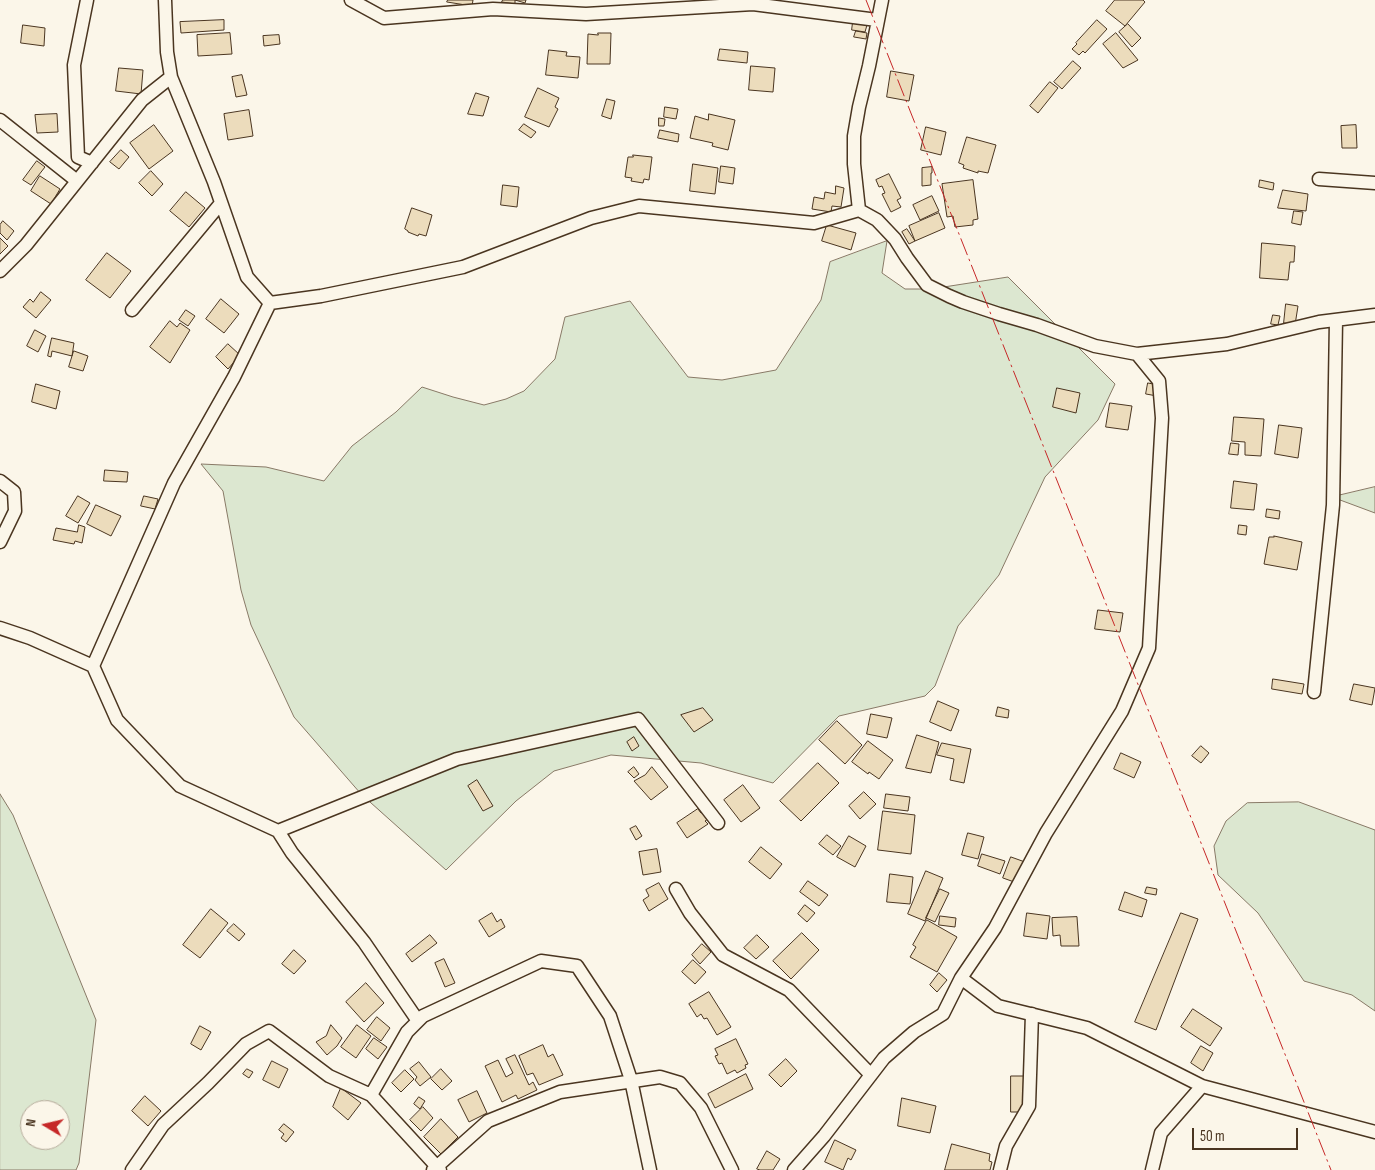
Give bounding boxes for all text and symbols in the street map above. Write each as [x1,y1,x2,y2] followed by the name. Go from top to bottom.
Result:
[20,1100,70,1150] north arrow
[22,1118,40,1128] text: N
[1195,1118,1301,1150] scale bar
[1200,1127,1225,1146] text: 50 m

